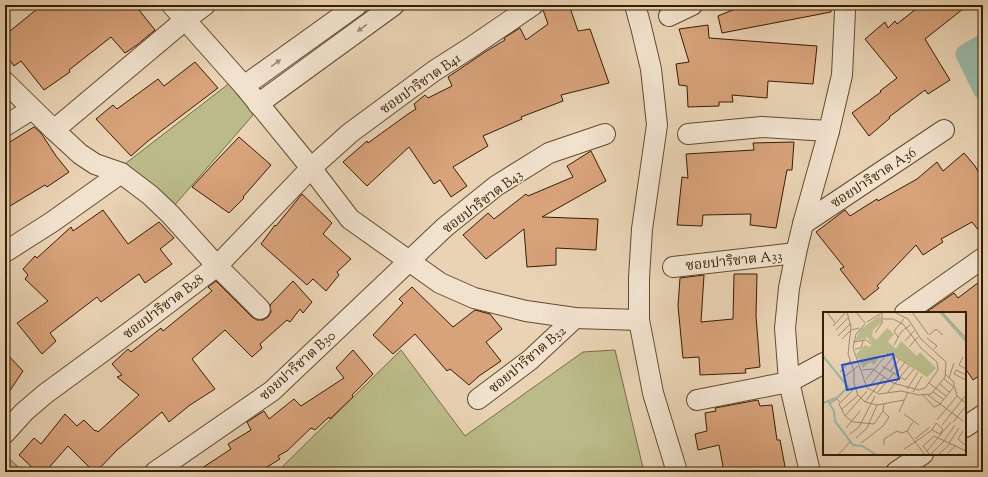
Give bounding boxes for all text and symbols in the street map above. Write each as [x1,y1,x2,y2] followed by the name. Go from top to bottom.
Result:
[357,24,367,32] one-way arrow
[377,49,466,120] street label: ซอยปาริชาต B41
[270,59,281,67] one-way arrow
[827,143,921,214] street label: ซอยปาริชาต A36
[439,166,528,239] street label: ซอยปาริชาต B43
[685,247,784,277] street label: ซอยปาริชาต A33
[119,270,209,345] street label: ซอยปาริชาต B28
[823,312,966,455] inset map
[485,322,572,399] street label: ซอยปาริชาต B32
[256,327,341,406] street label: ซอยปาริชาต B30

